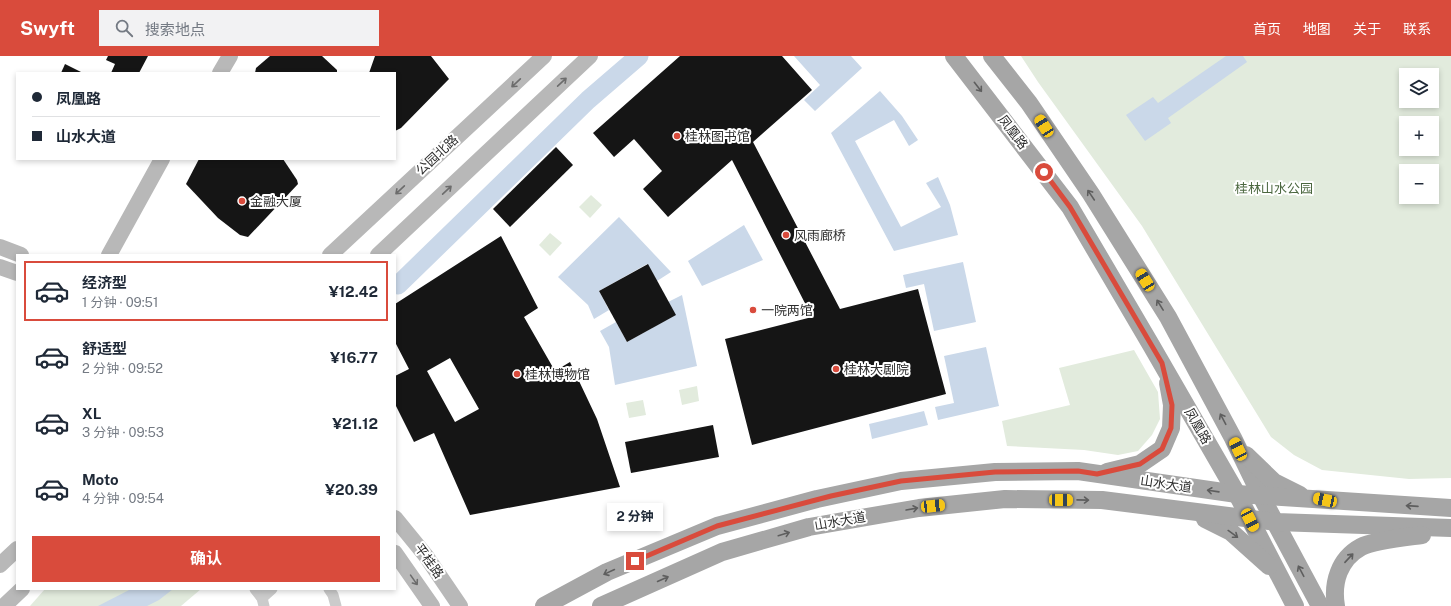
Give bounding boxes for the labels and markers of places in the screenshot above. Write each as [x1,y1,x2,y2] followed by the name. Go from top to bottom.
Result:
[685,129,750,144] place label: 桂林图书馆
[672,131,682,141] marker: 桂林图书馆
[250,194,302,209] place label: 金融大厦
[237,196,247,206] marker: 金融大厦
[794,228,846,243] place label: 风雨廊桥
[781,230,791,240] marker: 风雨廊桥
[761,303,813,318] place label: 一院两馆
[748,305,758,315] marker: 一院两馆
[844,362,909,377] place label: 桂林大剧院
[831,364,841,374] marker: 桂林大剧院
[525,367,590,382] place label: 桂林博物馆
[512,369,522,379] marker: 桂林博物馆

